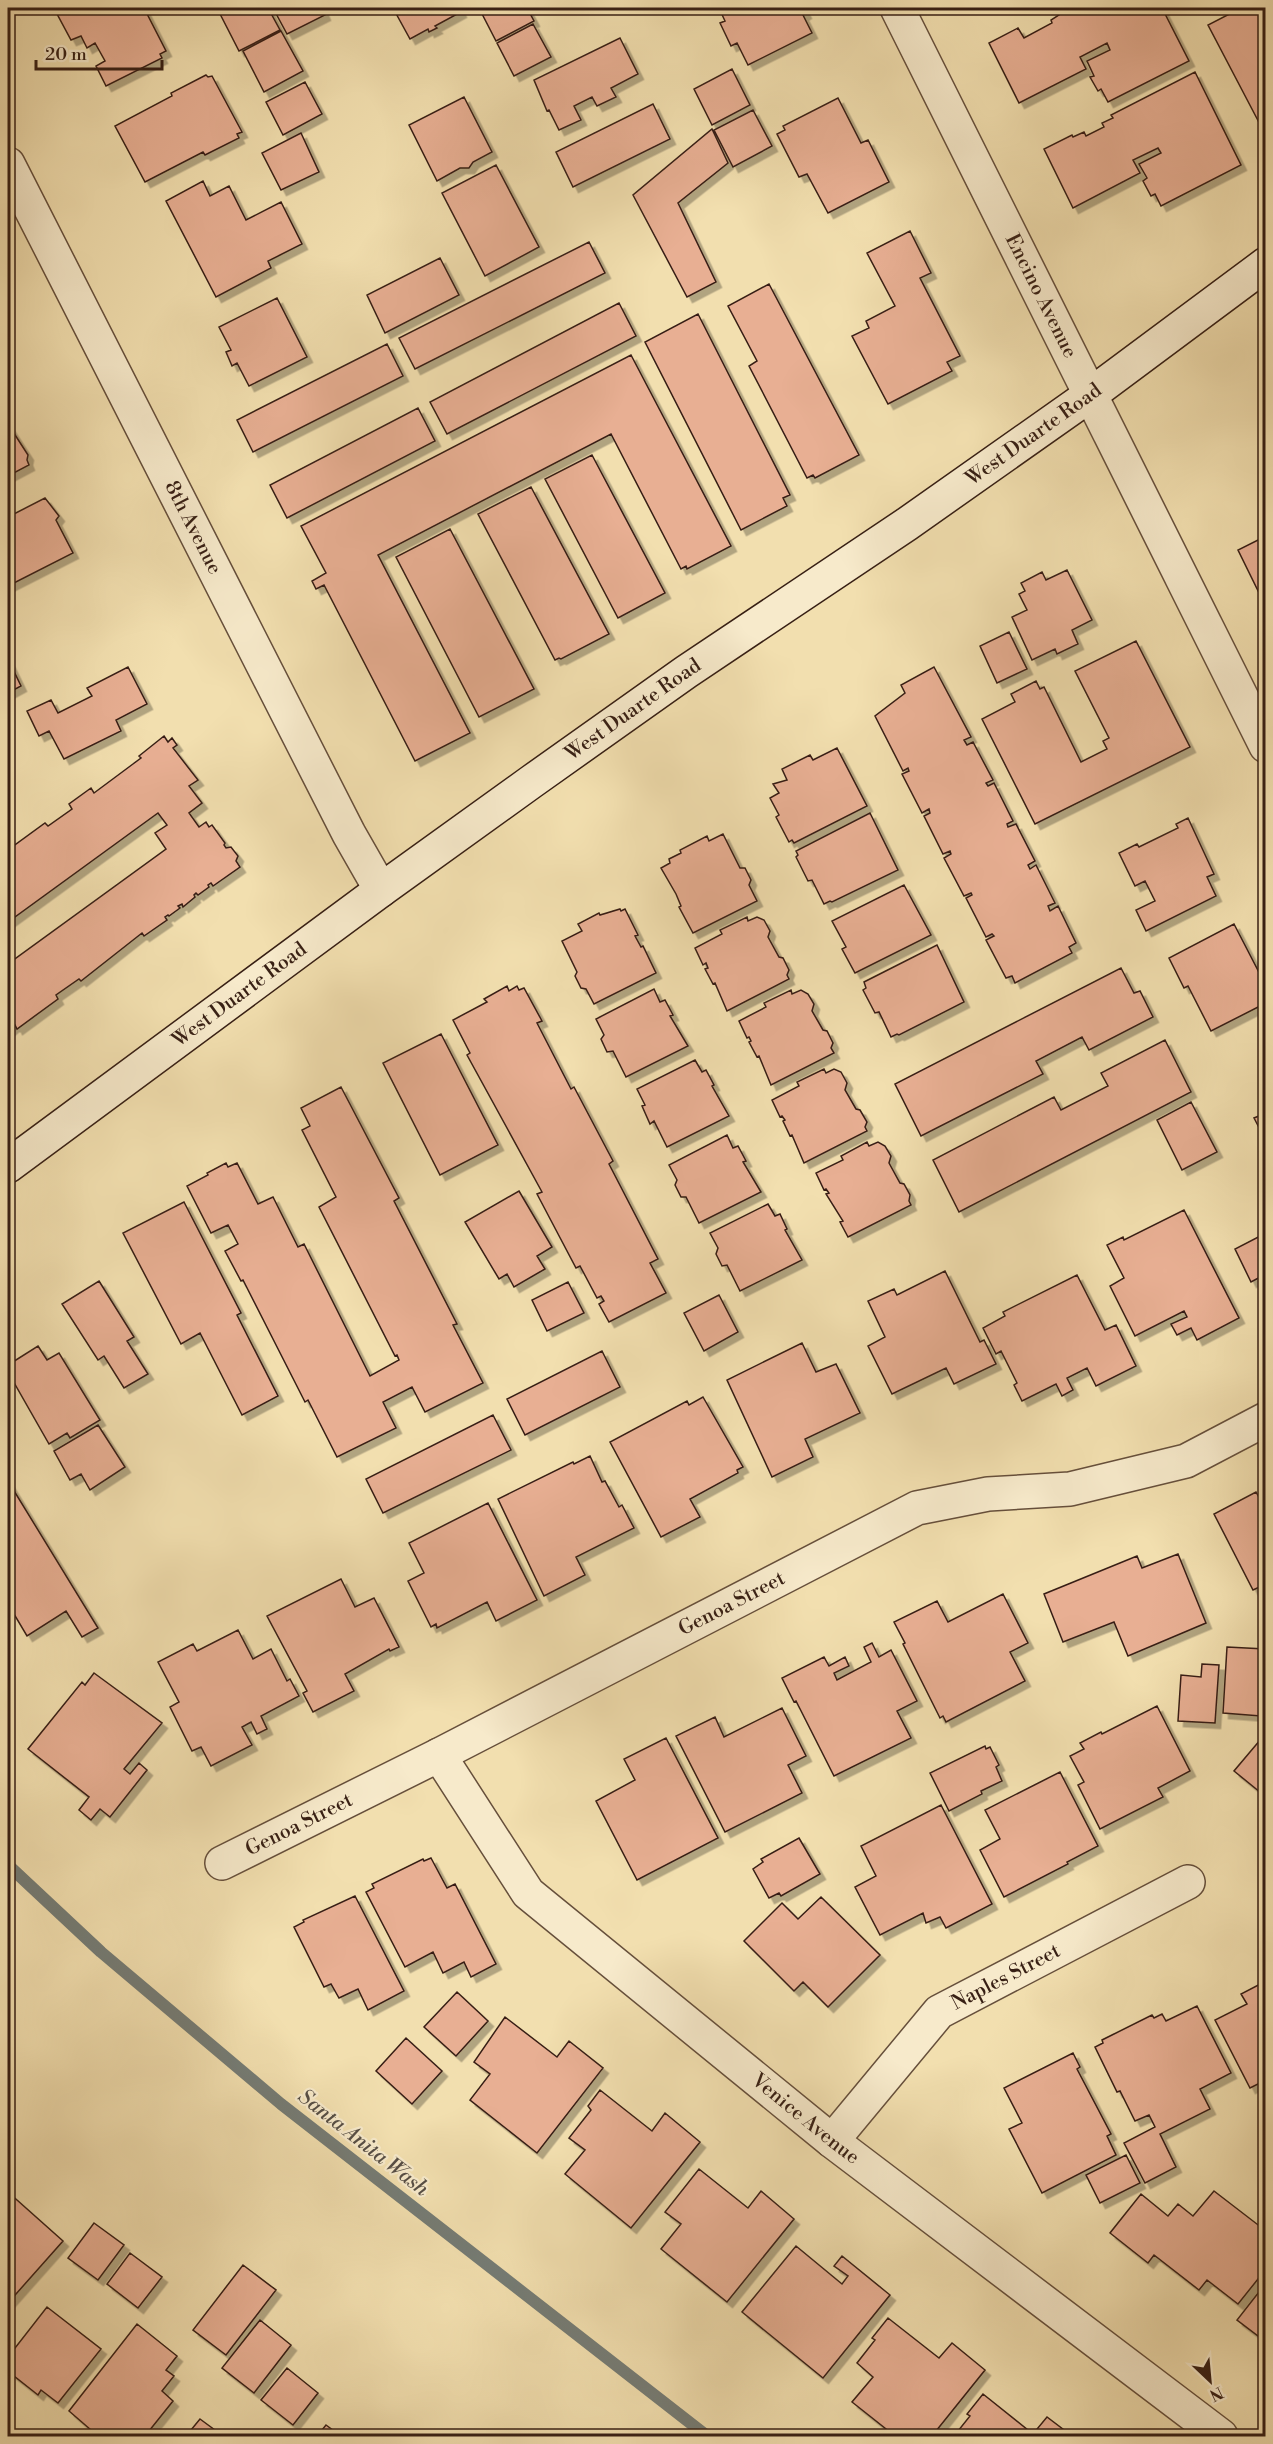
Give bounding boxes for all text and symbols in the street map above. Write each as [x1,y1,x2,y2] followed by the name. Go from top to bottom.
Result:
[36,33,162,71] scale bar
[45,43,87,66] text: 20 m
[999,230,1083,362] street label: Encino Avenue
[960,378,1107,492] street label: West Duarte Road
[159,477,227,579] street label: 8th Avenue
[559,653,706,767] street label: West Duarte Road
[167,936,312,1053] street label: West Duarte Road
[674,1566,789,1642] street label: Genoa Street
[241,1788,357,1862] street label: Genoa Street
[947,1938,1065,2016] street label: Naples Street
[746,2067,864,2170] street label: Venice Avenue
[292,2084,434,2202] water label: Santa Anita Wash
[1180,2351,1240,2411] north arrow
[1206,2382,1226,2405] text: N

